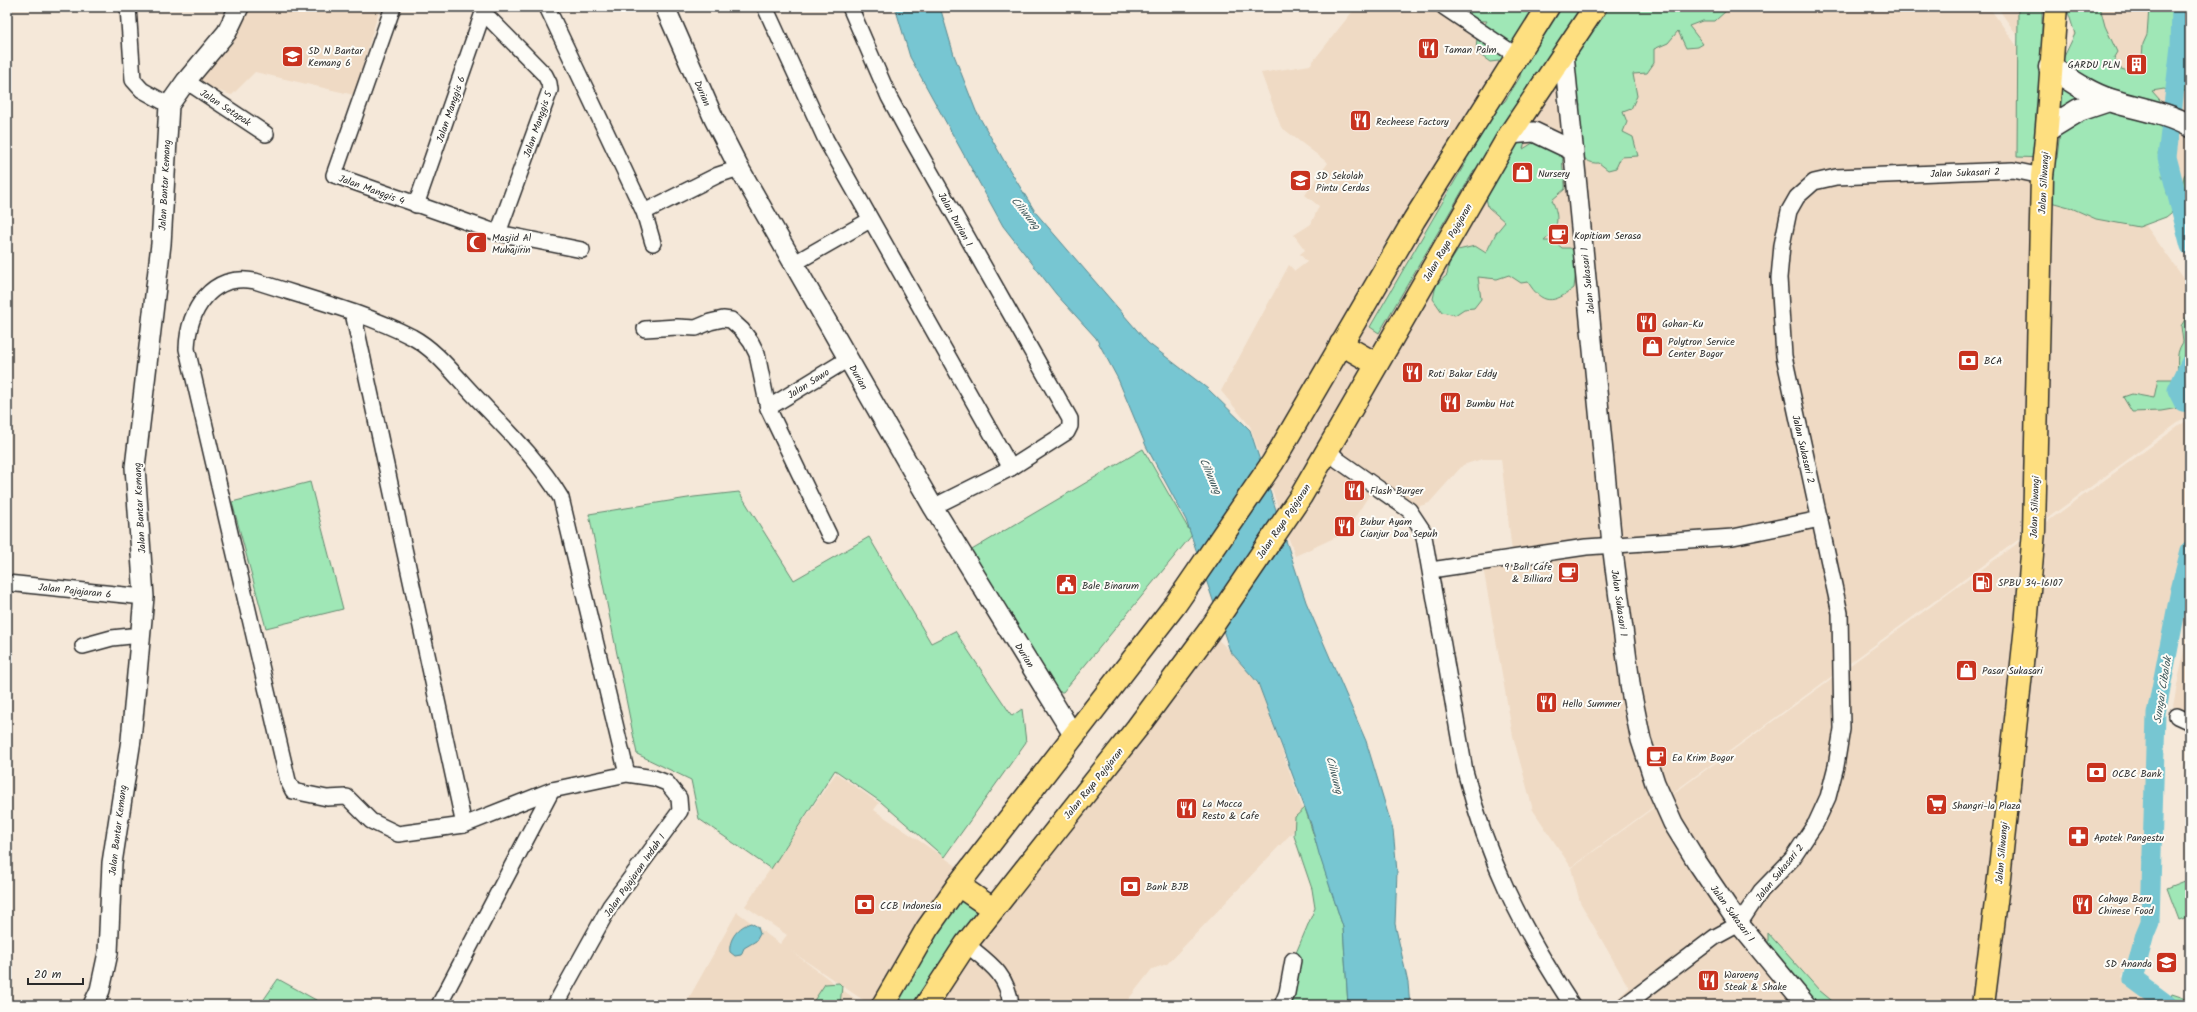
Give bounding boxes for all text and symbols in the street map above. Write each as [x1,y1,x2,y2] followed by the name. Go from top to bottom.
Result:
[1416,36,1442,62] restaurant icon: Taman Palm
[1444,42,1497,58] place label: Taman Palm
[280,43,306,69] school or university icon: SD N Bantar Kemang 6
[308,43,363,71] place label: SD N Bantar Kemang 6
[2123,51,2149,77] building icon: GARDU PLN
[2068,57,2120,73] place label: GARDU PLN
[432,74,470,145] street label: Jalan Manggis 6
[689,78,715,109] street label: Durian
[197,85,255,131] street label: Jalan Setapak
[519,88,557,160] street label: Jalan Manggis 5
[1347,108,1373,134] restaurant icon: Recheese Factory
[1376,114,1449,130] place label: Recheese Factory
[155,139,175,231] street label: Jalan Bantar Kemang
[2034,151,2054,215] street label: Jalan Siliwangi
[1510,160,1536,186] shop icon: Nursery
[1930,164,2000,182] street label: Jalan Sukasari 2
[1538,166,1570,182] place label: Nursery
[1287,168,1313,194] school or university icon: SD Sekolah Pintu Cerdas
[1316,168,1370,196] place label: SD Sekolah Pintu Cerdas
[336,171,407,209] street label: Jalan Manggis 4
[934,189,977,250] street label: Jalan Durian 1
[1006,193,1045,235] water label: Ciliwung
[1419,201,1477,284] street label: Jalan Raya Pajajaran
[1545,222,1571,248] cafe icon: Kopitiam Serasa
[1574,228,1642,244] place label: Kopitiam Serasa
[464,230,490,256] mosque icon: Masjid Al Muhajirin
[492,230,532,258] place label: Masjid Al Muhajirin
[1577,247,1599,315] street label: Jalan Sukasari 1
[1634,310,1660,336] restaurant icon: Gohan-Ku
[1662,316,1704,332] place label: Gohan-Ku
[1640,334,1666,360] shop icon: Polytron Service Center Bogor
[1668,334,1735,362] place label: Polytron Service Center Bogor
[1956,347,1982,373] bank icon: BCA
[1984,353,2002,369] place label: BCA
[1399,360,1425,386] restaurant icon: Roti Bakar Eddy
[844,362,872,393] street label: Durian
[784,364,833,403] street label: Jalan Sawo
[1428,366,1497,382] place label: Roti Bakar Eddy
[1437,390,1463,416] restaurant icon: Bumbu Hot
[1466,396,1514,412] place label: Bumbu Hot
[1787,413,1819,485] street label: Jalan Sukasari 2
[1194,455,1226,498] water label: Ciliwung
[130,462,150,554] street label: Jalan Bantar Kemang
[2026,475,2044,538] street label: Jalan Siliwangi
[1342,477,1368,503] restaurant icon: Flash Burger
[1253,481,1315,562] street label: Jalan Raya Pajajaran
[1370,483,1424,499] place label: Flash Burger
[1332,514,1358,540] restaurant icon: Bubur Ayam Cianjur Doa Sepuh
[1360,514,1438,542] place label: Bubur Ayam Cianjur Doa Sepuh
[1504,559,1553,587] place label: 9 Ball Cafe & Billiard
[1555,559,1581,585] cafe icon: 9 Ball Cafe & Billiard
[1606,569,1632,637] street label: Jalan Sukasari 1
[1970,569,1996,595] fuel station icon: SPBU 34-16107
[1053,572,1079,598] public building icon: Bale Binarum
[1998,575,2063,591] place label: SPBU 34-16107
[1082,578,1139,594] place label: Bale Binarum
[38,579,112,603] street label: Jalan Pajajaran 6
[1010,640,1038,671] street label: Durian
[2149,654,2177,725] water label: Sungai Cibalok
[1953,657,1979,683] shop icon: Pasar Sukasari
[1982,663,2043,679] place label: Pasar Sukasari
[1534,690,1560,716] restaurant icon: Hello Summer
[1562,696,1621,712] place label: Hello Summer
[1644,744,1670,770] cafe icon: Ea Krim Bogor
[1060,745,1128,823] street label: Jalan Raya Pajajaran
[1672,750,1734,766] place label: Ea Krim Bogor
[1320,754,1348,797] water label: Ciliwung
[2084,760,2110,786] bank icon: OCBC Bank
[2112,766,2162,782] place label: OCBC Bank
[104,784,132,876] street label: Jalan Bantar Kemang
[1923,792,1949,818] supermarket icon: Shangri-la Plaza
[1173,796,1199,822] restaurant icon: La Mocca Resto & Cafe
[1202,796,1260,824] place label: La Mocca Resto & Cafe
[1952,798,2021,814] place label: Shangri-la Plaza
[1991,821,2013,885] street label: Jalan Siliwangi
[2065,824,2091,850] pharmacy icon: Apotek Pangestu
[2094,830,2164,846] place label: Apotek Pangestu
[600,831,670,920] street label: Jalan Pajajaran Indah I
[1752,840,1808,905] street label: Jalan Sukasari 2
[1117,873,1143,899] bank icon: Bank BJB
[1146,879,1189,895] place label: Bank BJB
[1706,882,1758,945] street label: Jalan Sukasari 1
[2070,891,2096,917] restaurant icon: Cahaya Baru Chinese Food
[2098,891,2155,919] place label: Cahaya Baru Chinese Food
[851,892,877,918] bank icon: CCB Indonesia
[880,898,942,914] place label: CCB Indonesia
[2154,950,2180,976] school or university icon: SD Ananda
[2105,956,2152,972] place label: SD Ananda
[28,960,83,986] scale bar
[34,965,62,984] text: 20 m
[1696,967,1722,993] restaurant icon: Waroeng Steak & Shake
[1724,967,1787,995] place label: Waroeng Steak & Shake

